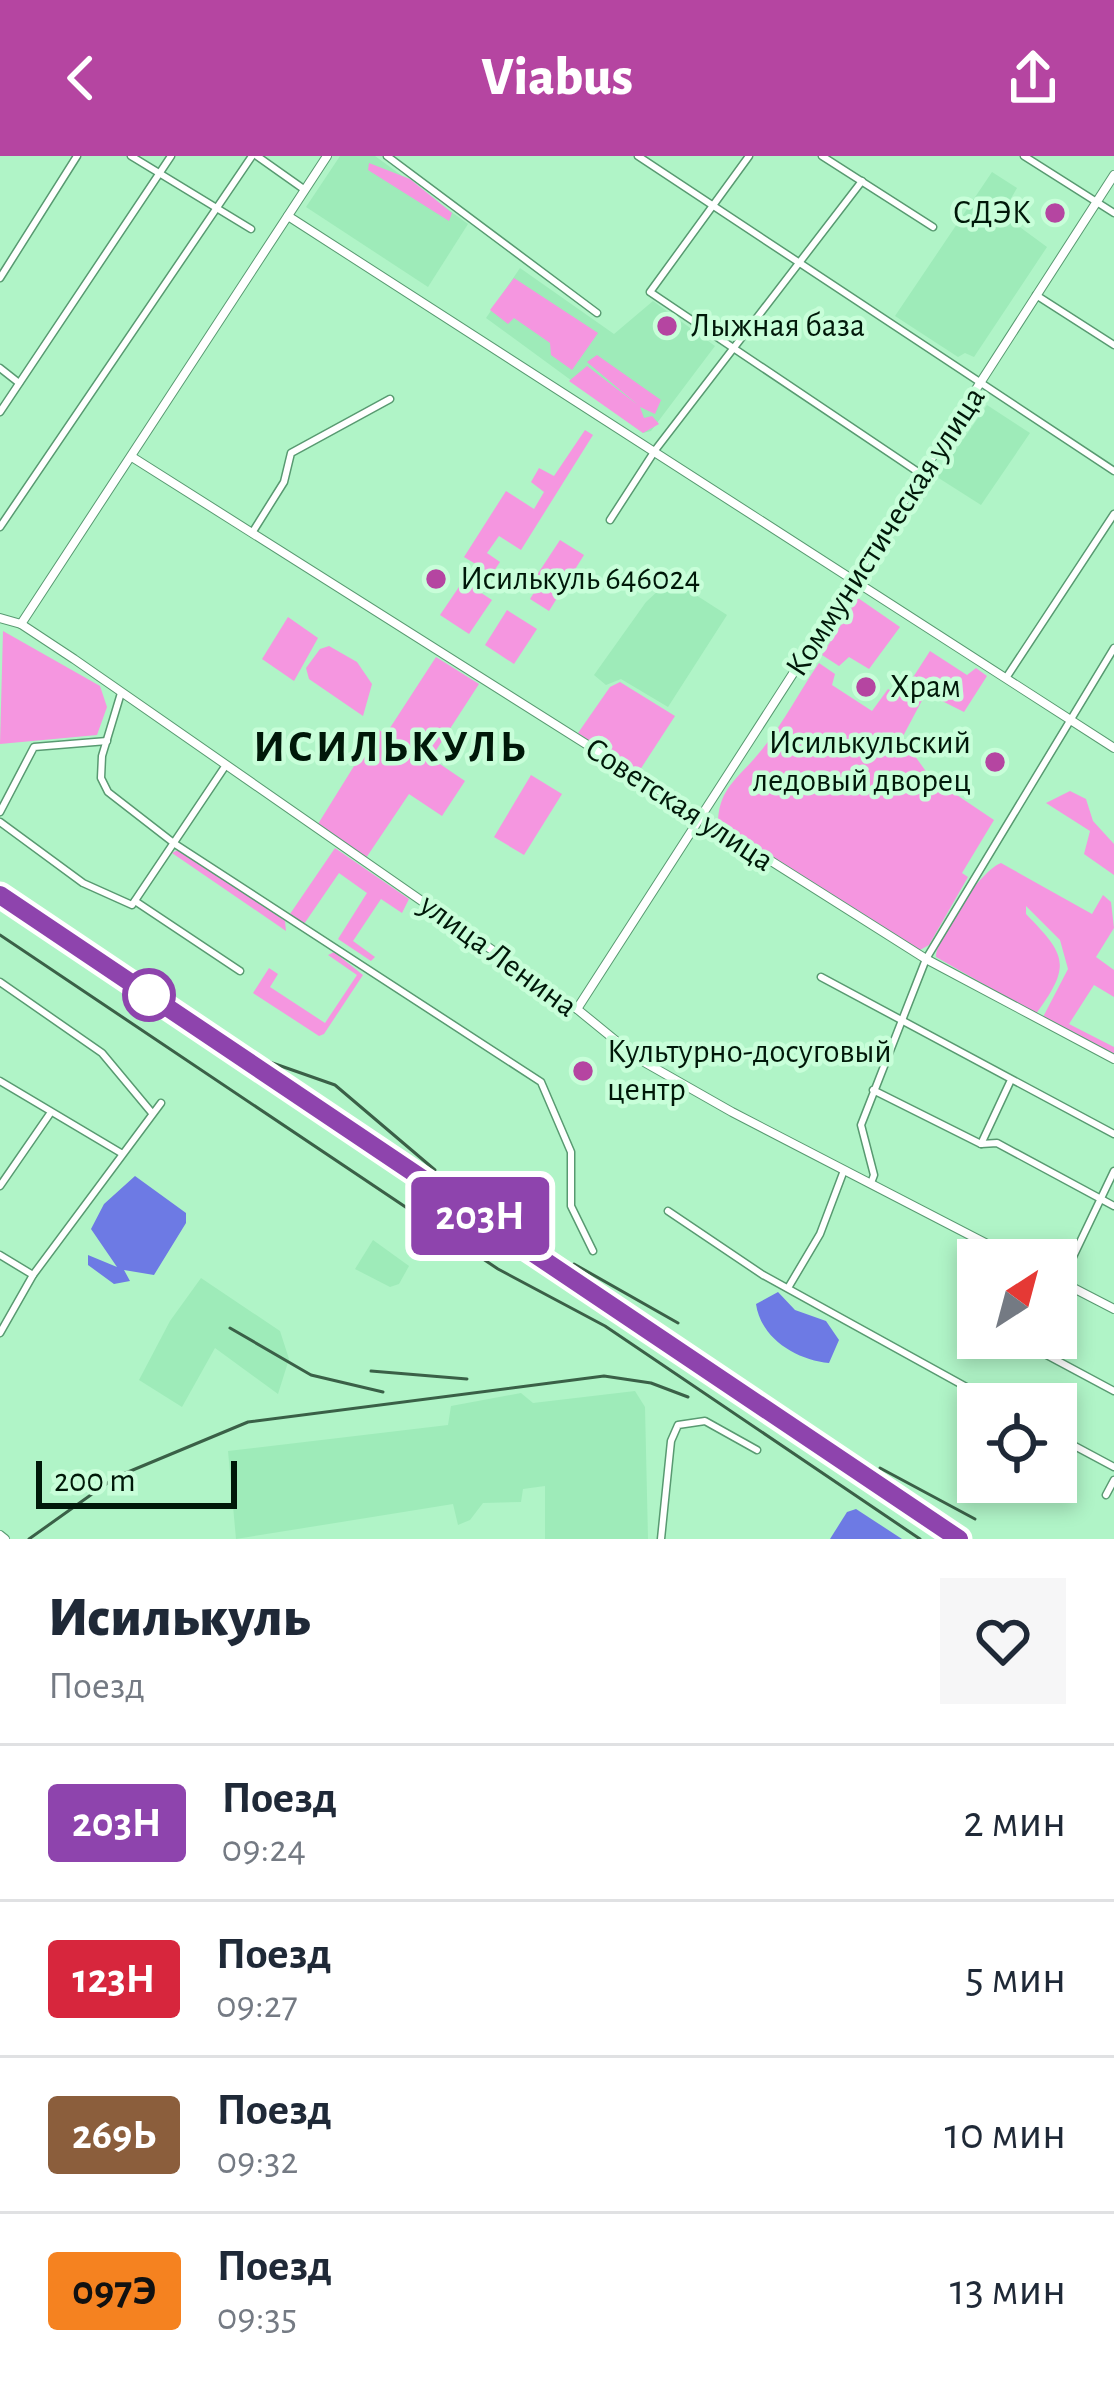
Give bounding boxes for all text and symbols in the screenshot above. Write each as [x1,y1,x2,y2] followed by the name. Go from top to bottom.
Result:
[48,45,114,111] icon: back
[1000,45,1066,111] icon: share
[481,51,633,105] text: Viabus
[953,197,1031,230] place label: СДЭК
[1042,200,1068,226] marker: СДЭК
[691,310,865,343] place label: Лыжная база
[654,313,680,339] marker: Лыжная база
[780,381,992,683] street label: Коммунистическая улица
[460,563,700,596] place label: Исилькуль 646024
[423,566,449,592] marker: Исилькуль 646024
[890,671,961,704] place label: Храм
[853,674,879,700] marker: Храм
[253,725,529,770] district label: ИСИЛЬКУЛЬ
[753,727,971,798] place label: Исилькульский ледовый дворец
[579,732,779,878] street label: Советская улица
[982,749,1008,775] marker: Исилькульский ледовый дворец
[413,888,583,1024] street label: улица Ленина
[124,970,174,1020] unlabelled marker
[607,1036,892,1107] place label: Культурно-досуговый центр
[570,1058,596,1084] marker: Культурно-досуговый центр
[396,1177,564,1255] line badge: 203Н
[435,1195,525,1237] text: 203Н
[957,1239,1077,1359] north arrow
[957,1239,1077,1503] map controls
[957,1383,1077,1503] button: locate
[36,1455,237,1508] scale bar
[54,1465,136,1498] text: 200 m
[940,1578,1066,1704] button: heart
[48,1589,310,1646] text: Исилькуль
[48,1667,145,1706] text: Поезд
[222,1776,337,1821] text: Поезд
[963,1800,1066,1845] text: 2 мин
[72,1802,162,1844] text: 203Н
[222,1830,306,1869] text: 09:24
[216,1932,331,1977] text: Поезд
[965,1956,1066,2001] text: 5 мин
[73,1958,155,2000] text: 123Н
[216,1986,298,2025] text: 09:27
[216,2088,332,2133] text: Поезд
[945,2112,1066,2157] text: 10 мин
[72,2114,156,2156] text: 269Ь
[216,2142,298,2181] text: 09:32
[217,2244,332,2289] text: Поезд
[950,2268,1066,2313] text: 13 мин
[72,2270,157,2312] text: 097Э
[217,2298,297,2337] text: 09:35

